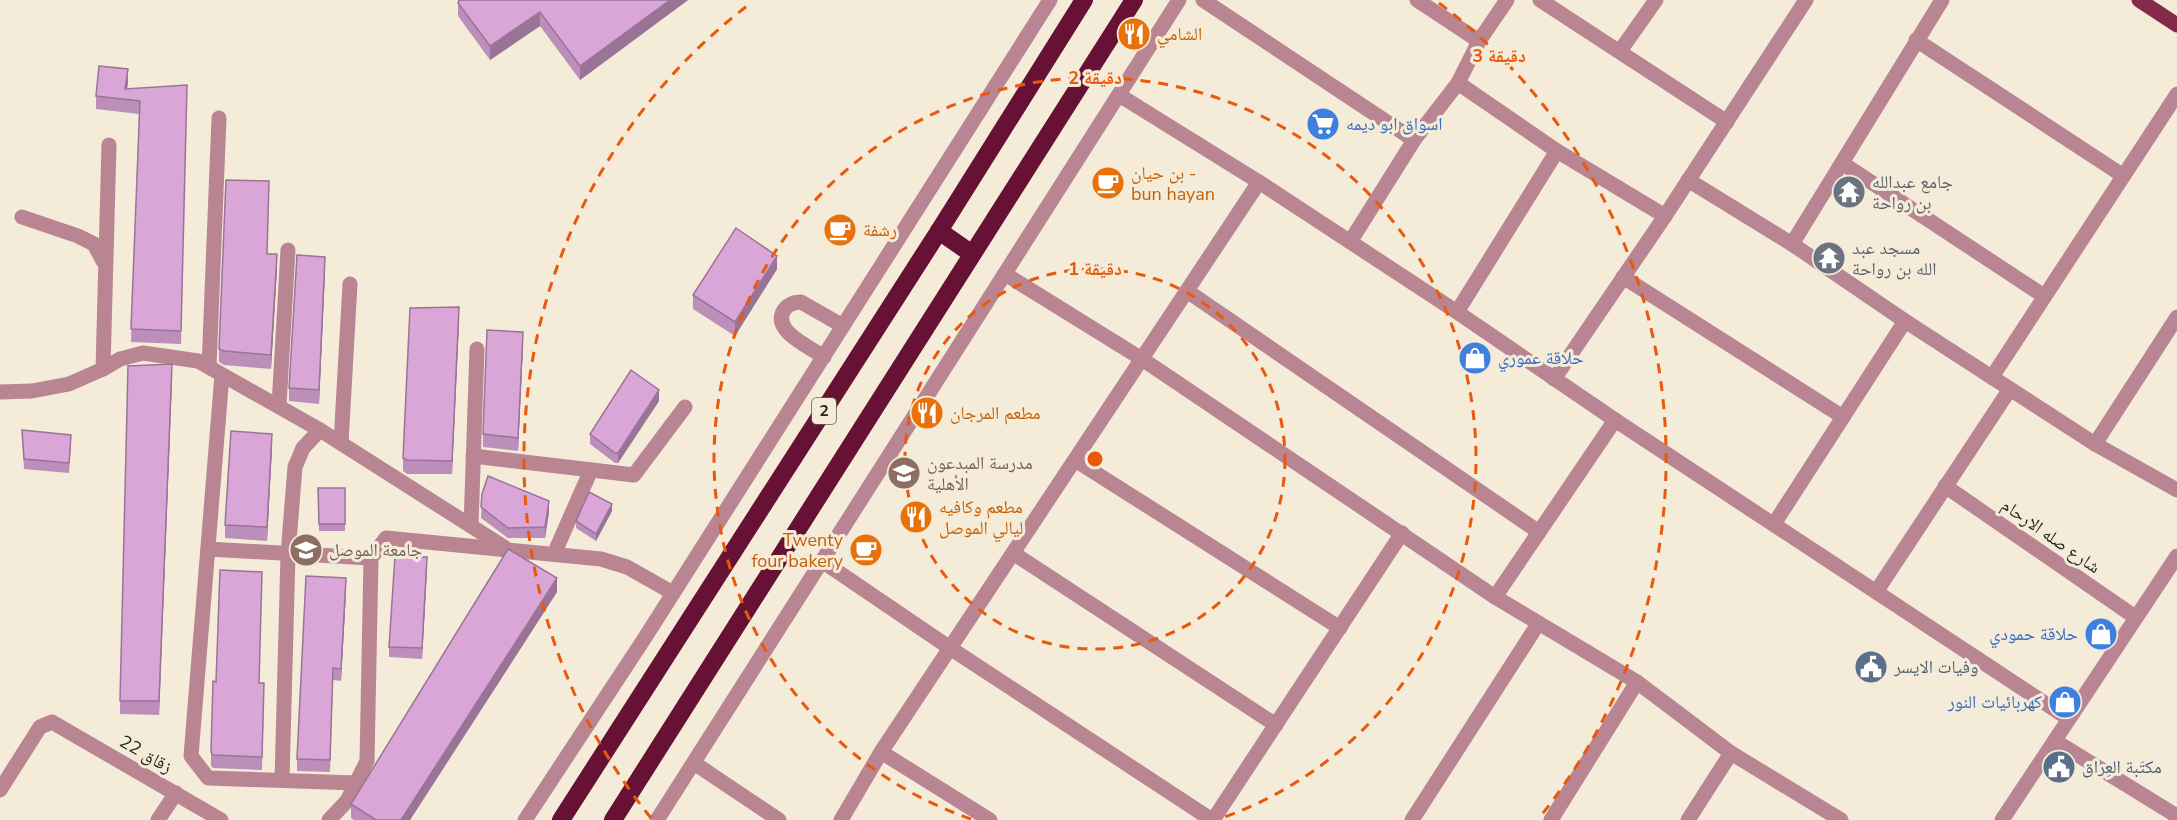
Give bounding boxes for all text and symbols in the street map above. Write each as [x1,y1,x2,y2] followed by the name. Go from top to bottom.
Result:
[1116,16,1152,52] restaurant icon: الشامي
[1157,22,1202,49] place label: الشامي
[1472,44,1526,68] text: 3 دقيقة
[1068,66,1122,90] text: 2 دقيقة
[1305,106,1341,142] supermarket icon: اسواق ابو ديمه
[1346,112,1443,136] place label: اسواق ابو ديمه
[1131,161,1215,206] place label: بن حيان - bun hayan
[1090,165,1126,201] cafe icon: بن حيان - bun hayan
[1872,170,1953,215] place label: جامع عبدالله بن رواحة
[1831,174,1867,210] temple icon: جامع عبدالله بن رواحة
[822,212,858,248] cafe icon: رشفة
[863,218,897,242] place label: رشفة
[1852,236,1937,281] place label: مسجد عبد الله بن رواحة
[1811,240,1847,276] temple icon: مسجد عبد الله بن رواحة
[1068,257,1122,281] text: 1 دقيقة
[1457,340,1493,376] shop icon: حلاقة عموري
[1498,346,1584,373] place label: حلاقة عموري
[909,395,945,431] restaurant icon: مطعم المرجان
[812,398,836,424] road number: 2
[950,401,1040,425] place label: مطعم المرجان
[1085,449,1105,469] centre of rings
[927,451,1033,496] place label: مدرسة المبدعون الأهلية
[886,455,922,491] school or university icon: مدرسة المبدعون الأهلية
[1997,493,2105,579] street label: شارع صله الارحام
[939,495,1023,543] place label: مطعم وكافيه ليالي الموصل
[898,499,934,535] restaurant icon: مطعم وكافيه ليالي الموصل
[751,528,844,573] place label: Twenty four bakery
[288,532,324,568] school or university icon: جامعة الموصل
[848,532,884,568] cafe icon: Twenty four bakery
[329,538,422,562] place label: جامعة الموصل
[2083,616,2119,652] shop icon: حلاقة حمودي
[1989,622,2078,649] place label: حلاقة حمودي
[1853,649,1889,685] public building icon: وفيات الايسر
[1893,655,1979,679] place label: وفيات الايسر
[2047,684,2083,720] shop icon: كهربائيات النور
[1947,690,2043,714] place label: كهربائيات النور
[115,729,177,779] street label: زقاق 22
[2041,749,2077,785] public building icon: مكتَبة العِراق
[2082,755,2162,779] place label: مكتَبة العِراق

